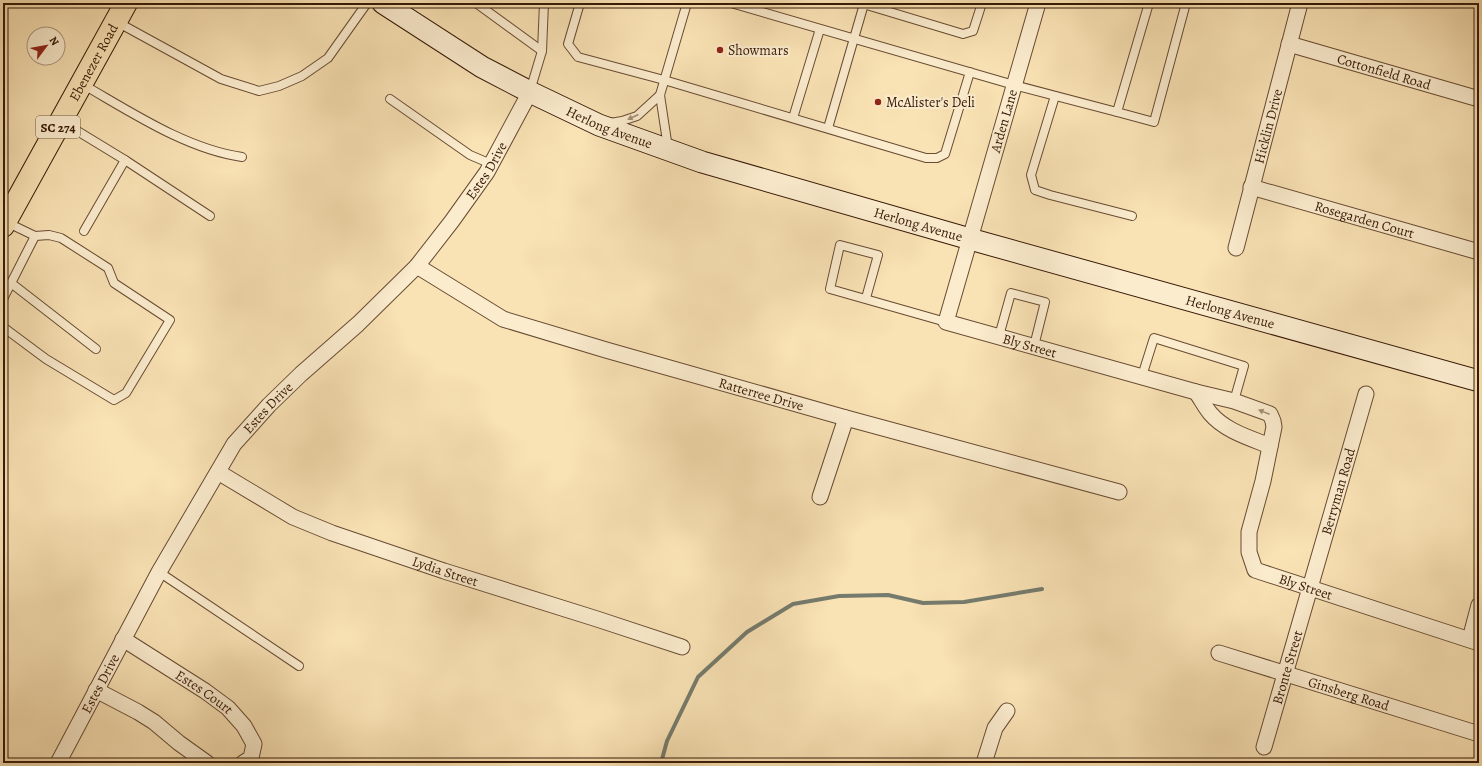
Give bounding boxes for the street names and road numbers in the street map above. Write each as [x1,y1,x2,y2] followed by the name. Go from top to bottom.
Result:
[64,20,123,104] street label: Ebenezer Road
[1335,49,1434,94] street label: Cottonfield Road
[986,87,1022,156] street label: Arden Lane
[1249,87,1287,166] street label: Hicklin Drive
[563,101,655,153] street label: Herlong Avenue
[36,116,80,138] road number: SC 274
[461,138,511,203] street label: Estes Drive
[1312,196,1417,243] street label: Rosegarden Court
[872,202,965,246] street label: Herlong Avenue
[1184,290,1277,333] street label: Herlong Avenue
[1001,329,1059,362] street label: Bly Street
[716,373,806,415] street label: Ratterree Drive
[238,378,297,438] street label: Estes Drive
[1316,445,1360,537] street label: Berryman Road
[410,551,481,591] street label: Lydia Street
[1277,569,1335,604] street label: Bly Street
[1267,628,1307,707] street label: Bronte Street
[77,650,124,716] street label: Estes Drive
[172,665,238,718] street label: Estes Court
[1306,672,1392,715] street label: Ginsberg Road

